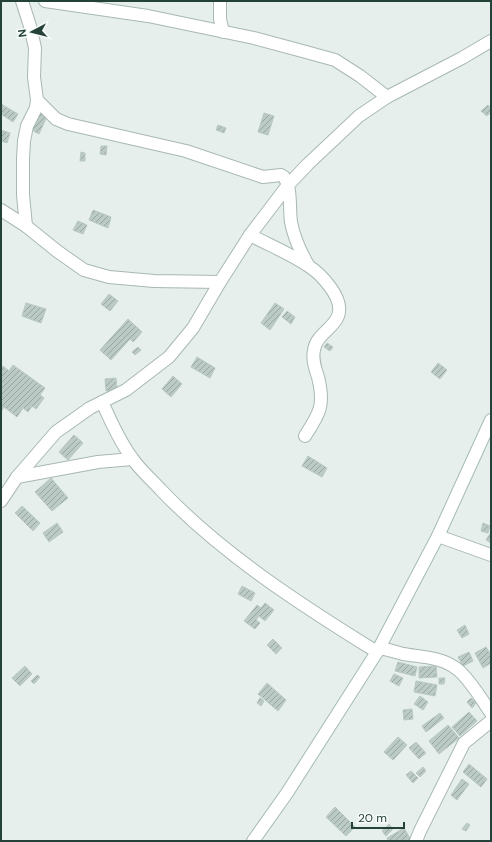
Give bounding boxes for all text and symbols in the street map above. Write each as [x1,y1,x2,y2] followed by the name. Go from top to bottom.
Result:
[12,12,52,52] north arrow
[15,28,30,38] text: N
[352,804,404,830] scale bar
[358,810,387,826] text: 20 m

